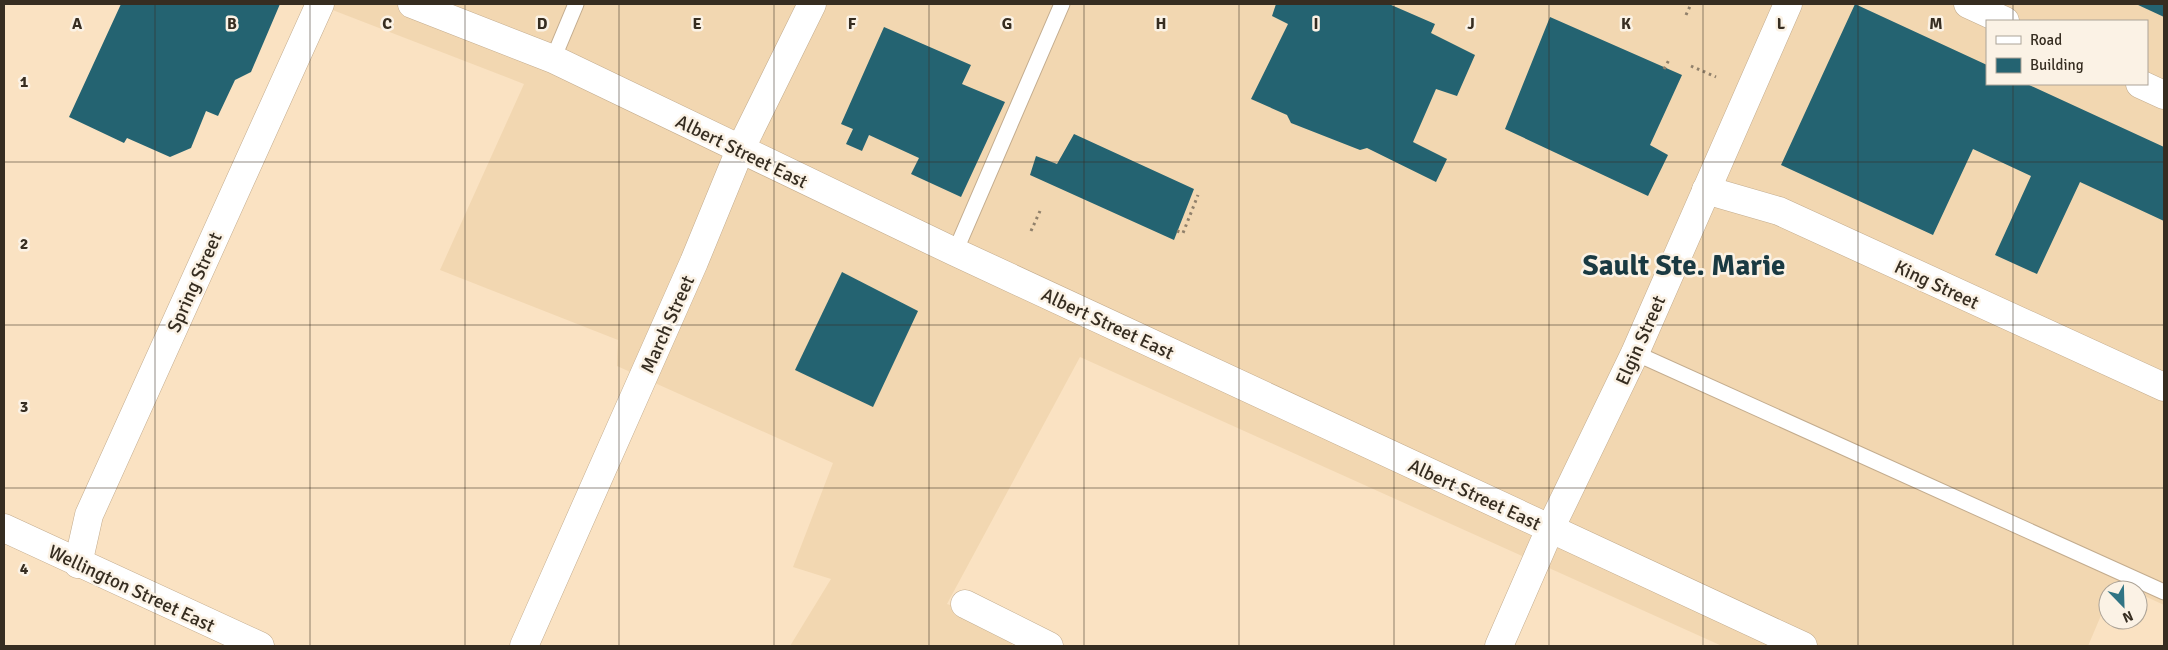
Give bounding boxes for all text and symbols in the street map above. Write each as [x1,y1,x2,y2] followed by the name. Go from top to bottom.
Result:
[72,14,83,34] text: A
[227,14,237,34] text: B
[382,14,392,34] text: C
[537,14,548,34] text: D
[692,14,702,34] text: E
[848,14,857,34] text: F
[1002,14,1012,34] text: G
[1156,14,1166,34] text: H
[1313,14,1319,34] text: I
[1467,14,1475,34] text: J
[1621,14,1631,34] text: K
[1777,14,1786,34] text: L
[1929,14,1943,34] text: M
[1986,20,2148,85] legend
[2030,31,2062,49] text: Road
[2030,56,2084,74] text: Building
[20,72,29,92] text: 1
[672,110,812,194] street label: Albert Street East
[162,228,228,336] street label: Spring Street
[20,234,28,254] text: 2
[1583,248,1785,283] district label: Sault Ste. Marie
[1890,255,1983,315] street label: King Street
[636,271,700,377] street label: March Street
[1037,283,1178,365] street label: Albert Street East
[1611,292,1671,389] street label: Elgin Street
[20,397,28,417] text: 3
[1404,454,1545,536] street label: Albert Street East
[44,540,219,638] street label: Wellington Street East
[20,559,29,579] text: 4
[2098,580,2148,630] north arrow
[2120,607,2136,626] text: N

